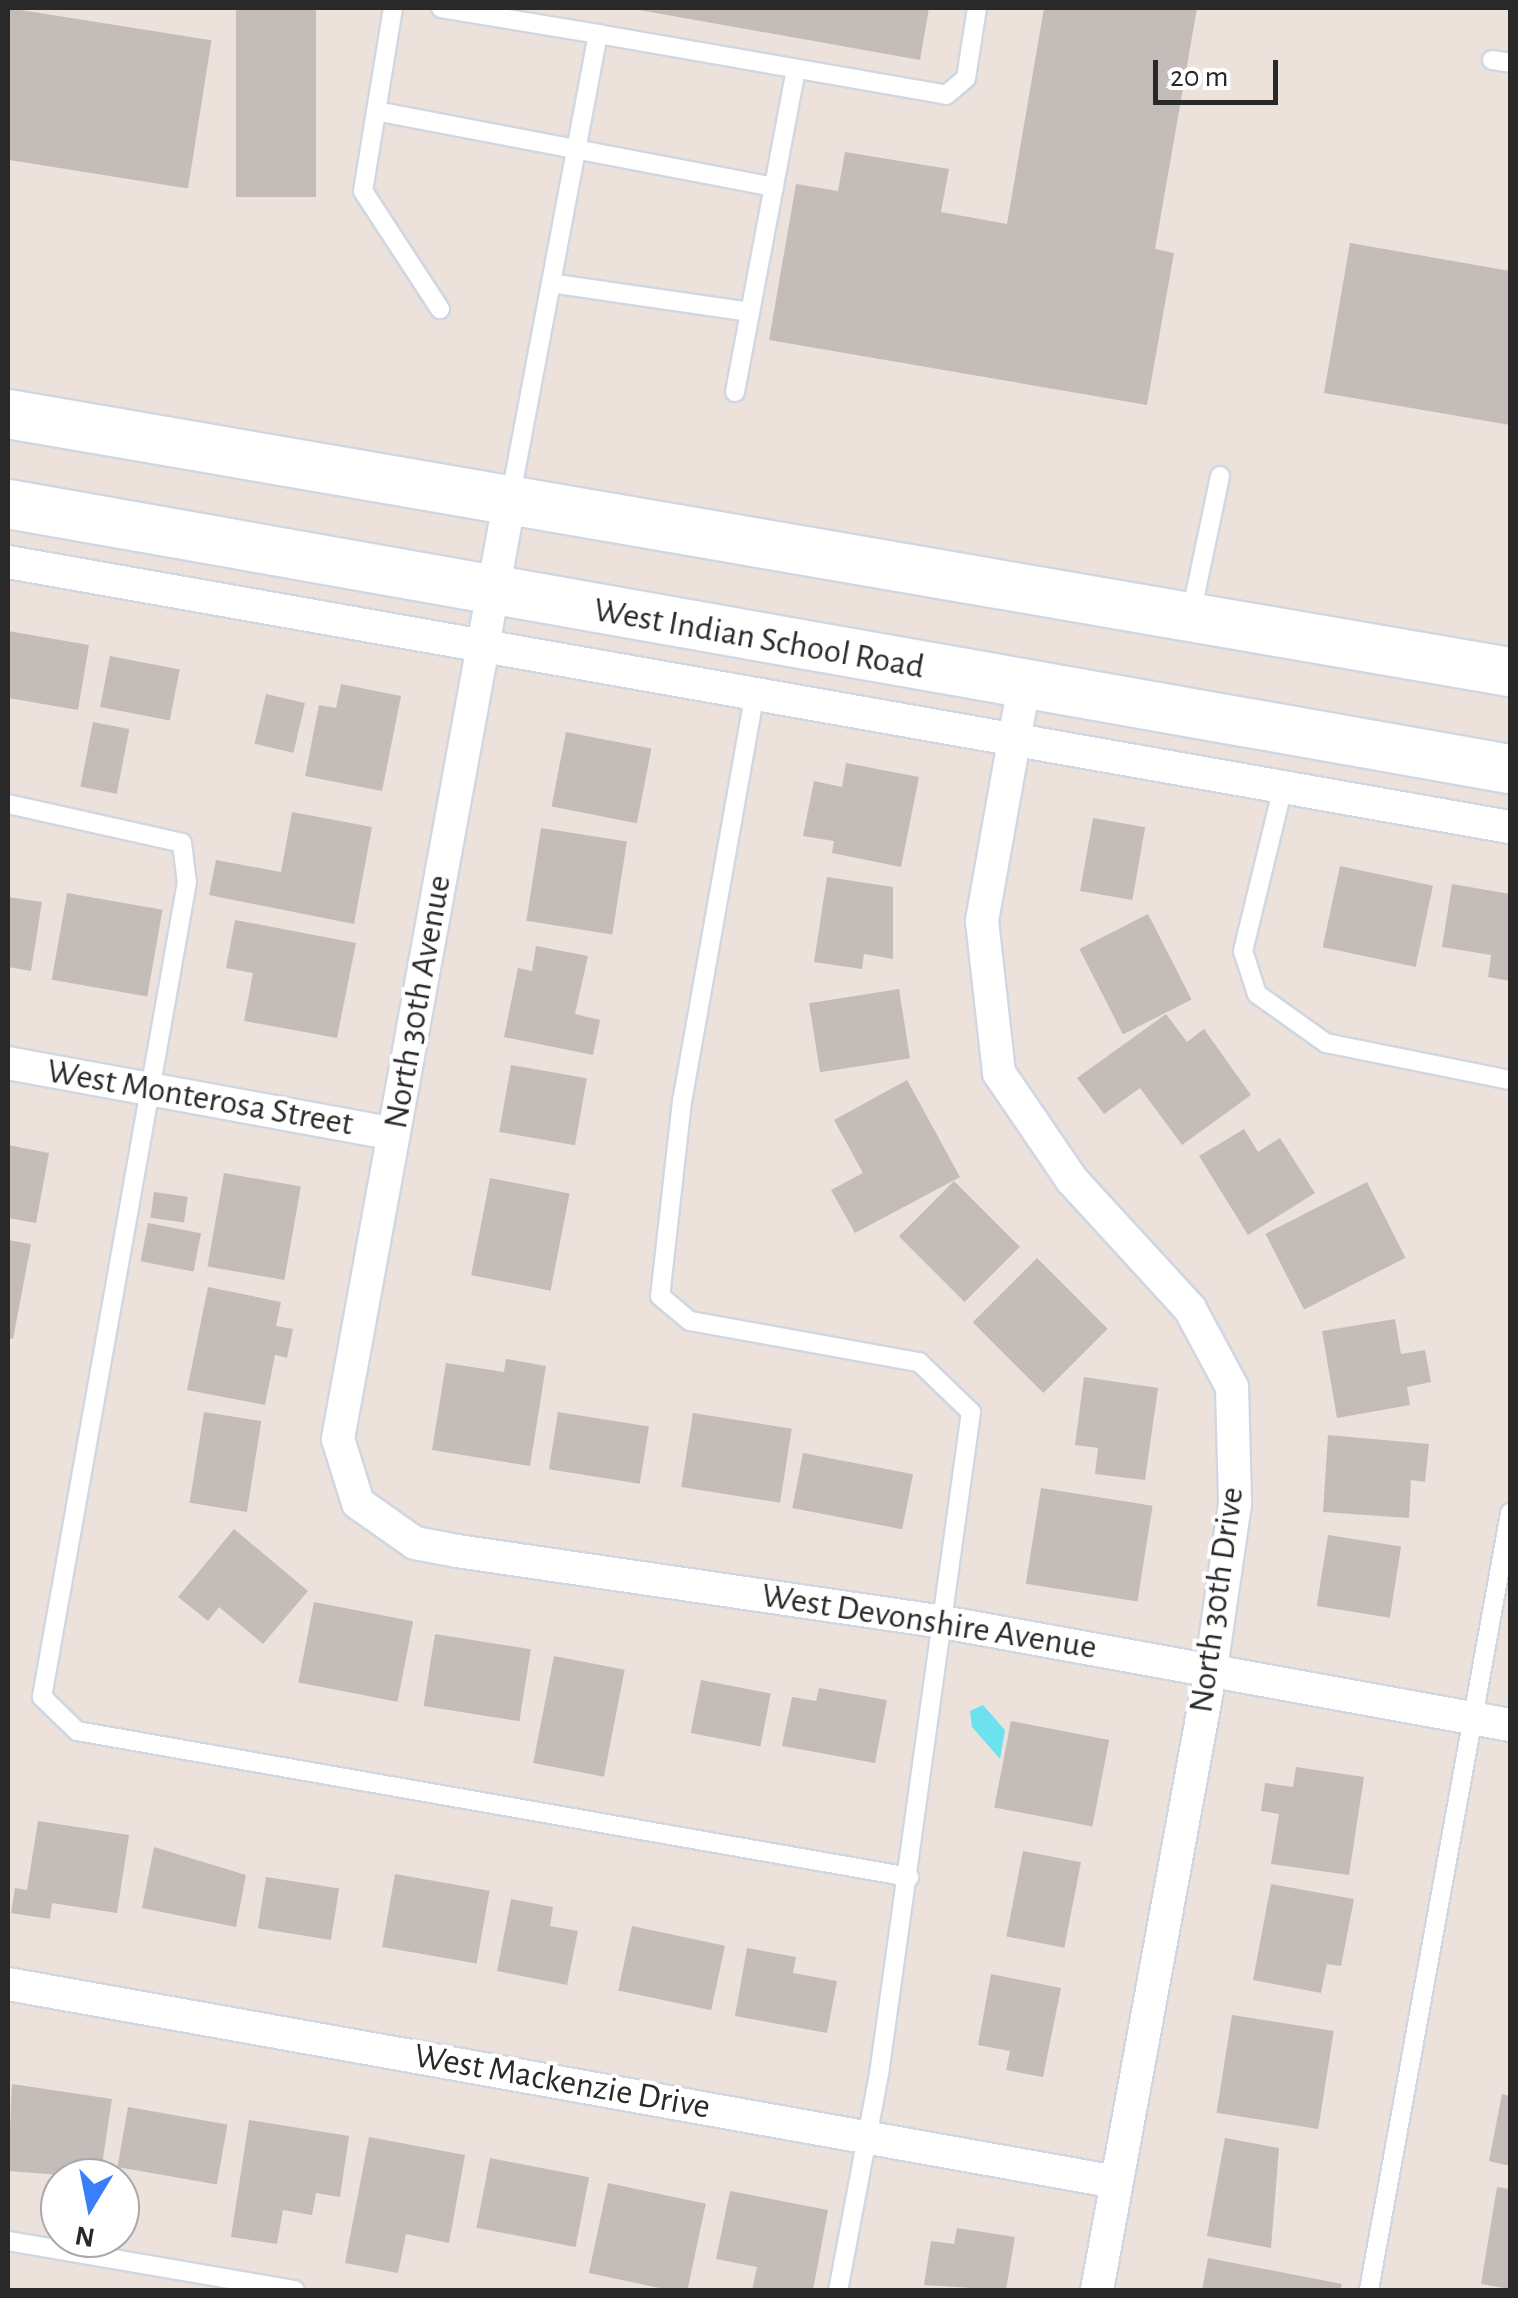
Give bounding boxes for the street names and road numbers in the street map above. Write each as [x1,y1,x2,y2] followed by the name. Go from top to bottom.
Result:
[590,589,928,689] street label: West Indian School Road
[375,872,461,1132] street label: North 30th Avenue
[44,1050,356,1146] street label: West Monterosa Street
[1180,1485,1254,1715] street label: North 30th Drive
[759,1575,1099,1669] street label: West Devonshire Avenue
[411,2035,713,2129] street label: West Mackenzie Drive

